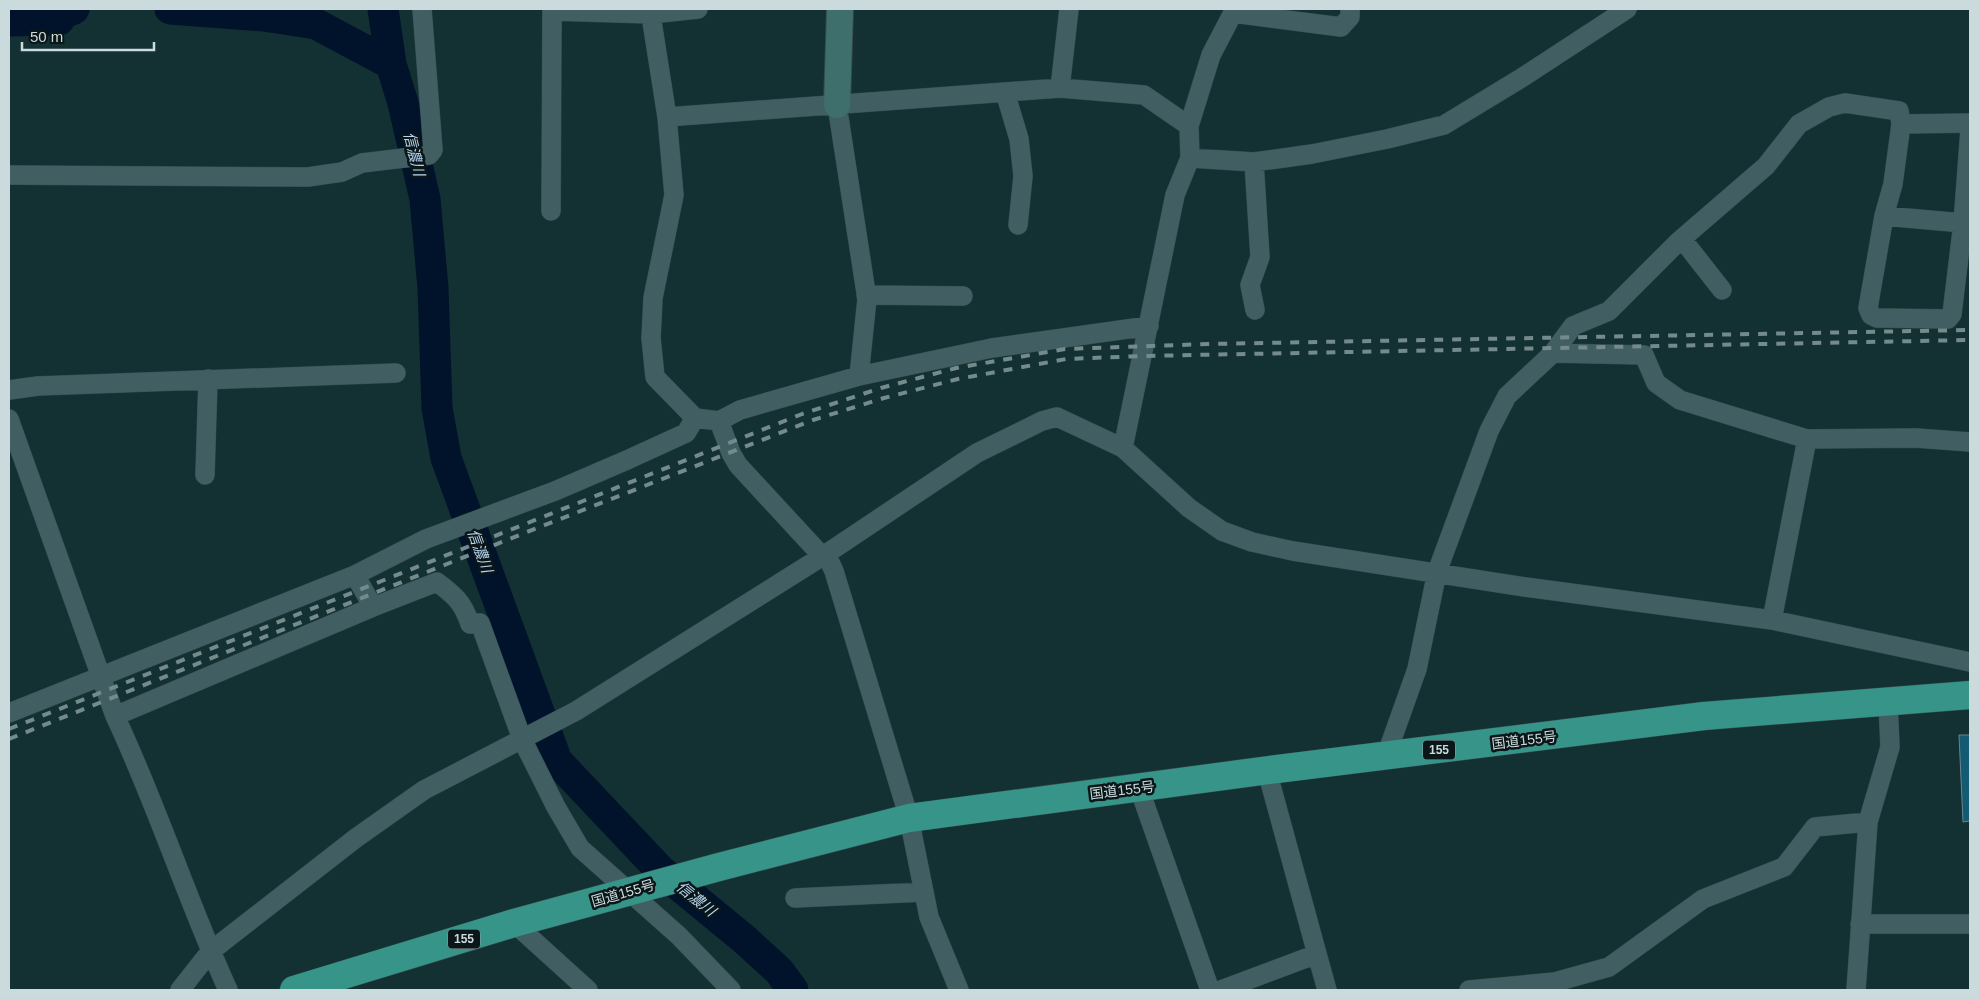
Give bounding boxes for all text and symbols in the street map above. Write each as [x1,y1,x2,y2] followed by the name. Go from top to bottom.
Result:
[22,20,155,52] scale bar
[30,28,63,45] text: 50 m
[401,130,429,180] water label: 信濃川
[465,527,497,577] water label: 信濃川
[1491,728,1557,752] street label: 国道155号
[1423,740,1455,760] road number: 155
[1089,778,1155,802] street label: 国道155号
[589,876,657,910] street label: 国道155号
[673,878,721,921] water label: 信濃川
[448,930,480,949] road number: 155

